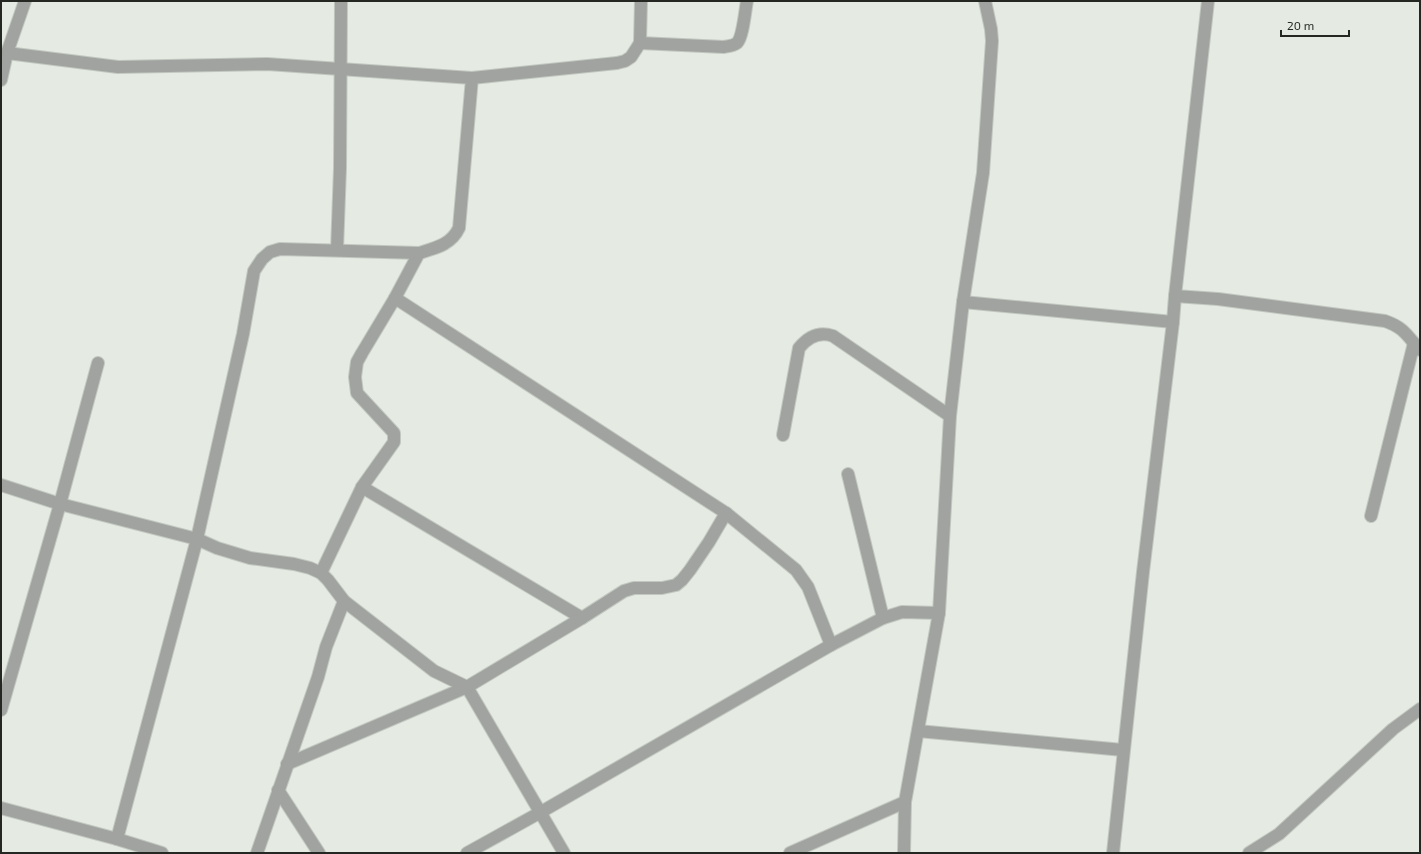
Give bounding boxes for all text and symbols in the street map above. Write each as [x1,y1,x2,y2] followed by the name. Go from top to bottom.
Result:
[1281,12,1349,38] scale bar
[1287,18,1314,32] text: 20 m

